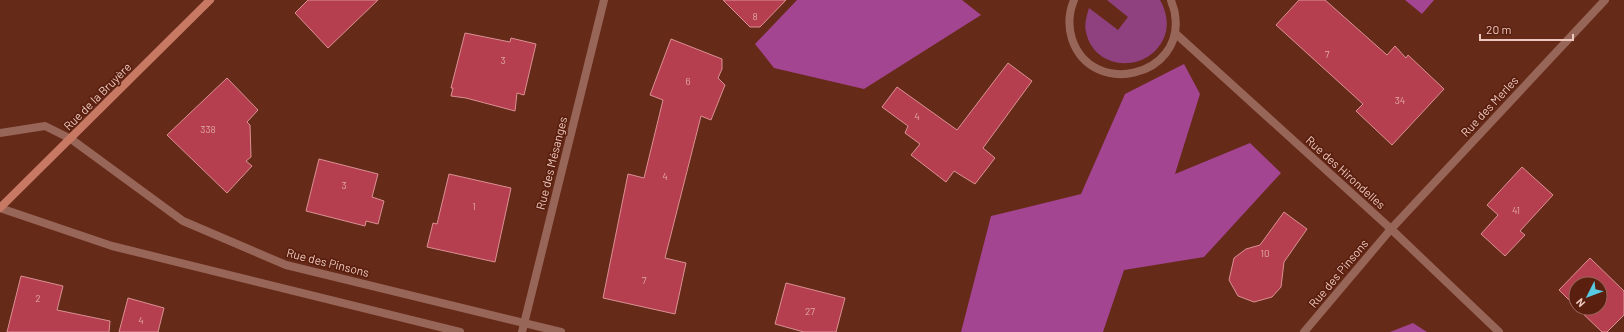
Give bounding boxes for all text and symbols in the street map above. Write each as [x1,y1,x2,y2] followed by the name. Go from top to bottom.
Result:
[752,10,758,22] house number: 8
[1480,16,1573,42] scale bar
[1486,22,1512,36] text: 20 m
[1325,48,1330,60] house number: 7
[500,54,506,66] house number: 3
[60,59,134,133] street label: Rue de la Bruyère
[1457,73,1521,139] street label: Rue des Merles
[685,75,691,87] house number: 6
[1395,94,1405,106] house number: 34
[914,110,920,122] house number: 4
[533,115,569,211] street label: Rue des Mésanges
[200,123,216,135] house number: 338
[1303,133,1389,212] street label: Rue des Hirondelles
[662,170,668,182] house number: 4
[341,179,347,191] house number: 3
[472,200,476,212] house number: 1
[1512,204,1520,216] house number: 41
[1305,236,1371,310] street label: Rue des Pinsons
[285,245,371,279] street label: Rue des Pinsons
[1260,247,1270,259] house number: 10
[642,274,647,286] house number: 7
[1568,276,1608,316] north arrow
[35,292,41,304] house number: 2
[1573,296,1587,310] text: N
[805,305,815,317] house number: 27
[138,314,144,326] house number: 4

